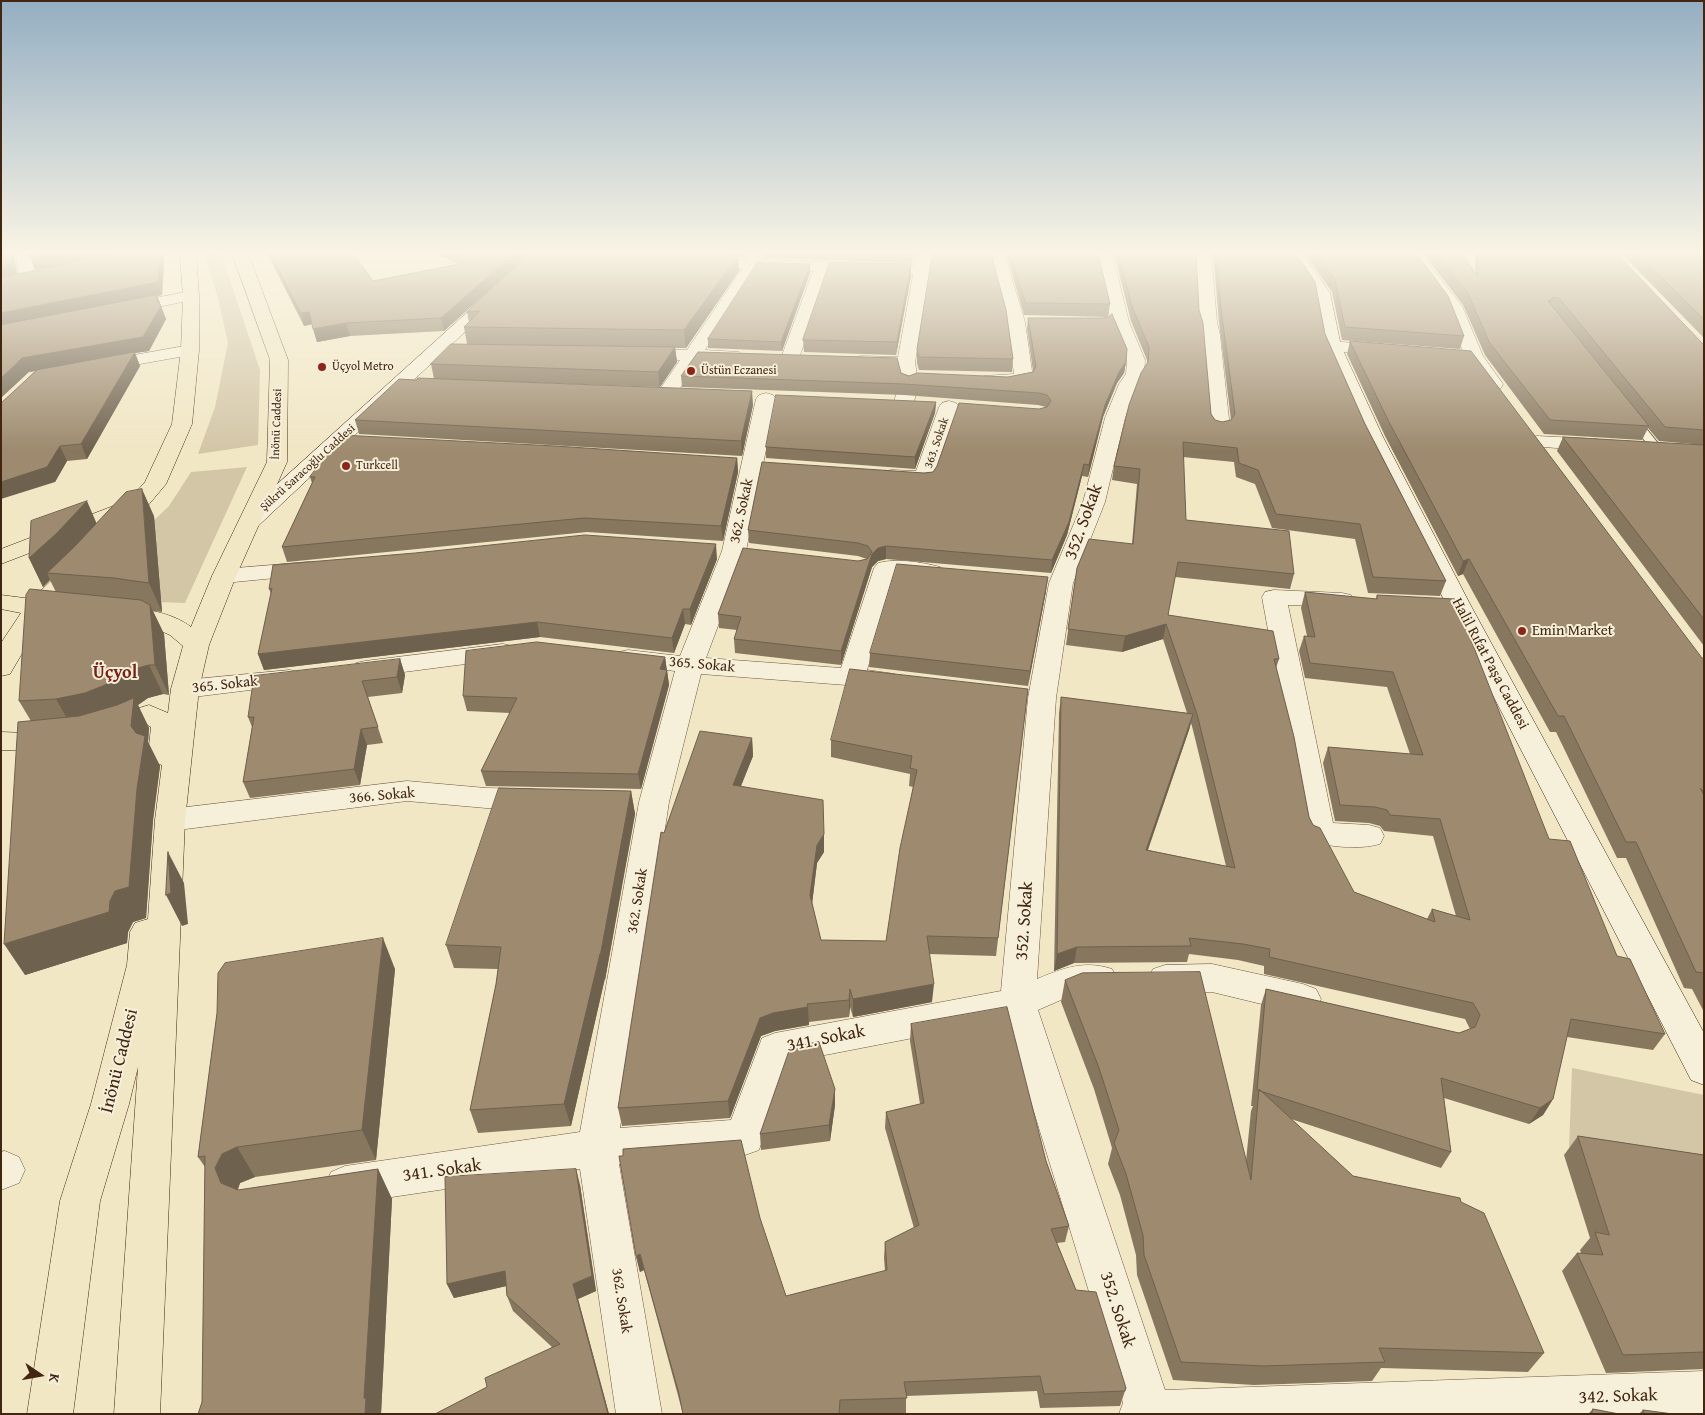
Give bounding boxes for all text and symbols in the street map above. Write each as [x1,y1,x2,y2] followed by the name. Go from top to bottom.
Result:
[332,360,394,374] place label: Üçyol Metro
[316,361,328,373] marker: Üçyol Metro
[701,364,777,378] place label: Üstün Eczanesi
[685,365,697,377] marker: Üstün Eczanesi
[269,388,285,460] street label: İnönü Caddesi
[922,416,952,470] street label: 363. Sokak
[257,421,359,515] street label: Şükrü Saracoğlu Caddesi
[356,459,398,473] place label: Turkcell
[340,460,352,472] marker: Turkcell
[726,477,758,545] street label: 362. Sokak
[1060,481,1108,563] street label: 352. Sokak
[1448,595,1532,733] street label: Halil Rıfat Paşa Caddesi
[1532,622,1613,640] place label: Emin Market
[1516,625,1528,637] marker: Emin Market
[668,653,736,677] street label: 365. Sokak
[93,662,137,684] district label: Üçyol
[191,673,259,697] street label: 365. Sokak
[348,784,416,808] street label: 366. Sokak
[624,867,652,935] street label: 362. Sokak
[1011,881,1039,961] street label: 352. Sokak
[97,1007,143,1115] street label: İnönü Caddesi
[785,1021,867,1057] street label: 341. Sokak
[401,1155,483,1187] street label: 341. Sokak
[607,1267,635,1335] street label: 362. Sokak
[1095,1269,1139,1351] street label: 352. Sokak
[15,1350,65,1400] north arrow
[44,1372,65,1385] text: K
[1578,1385,1658,1409] street label: 342. Sokak

